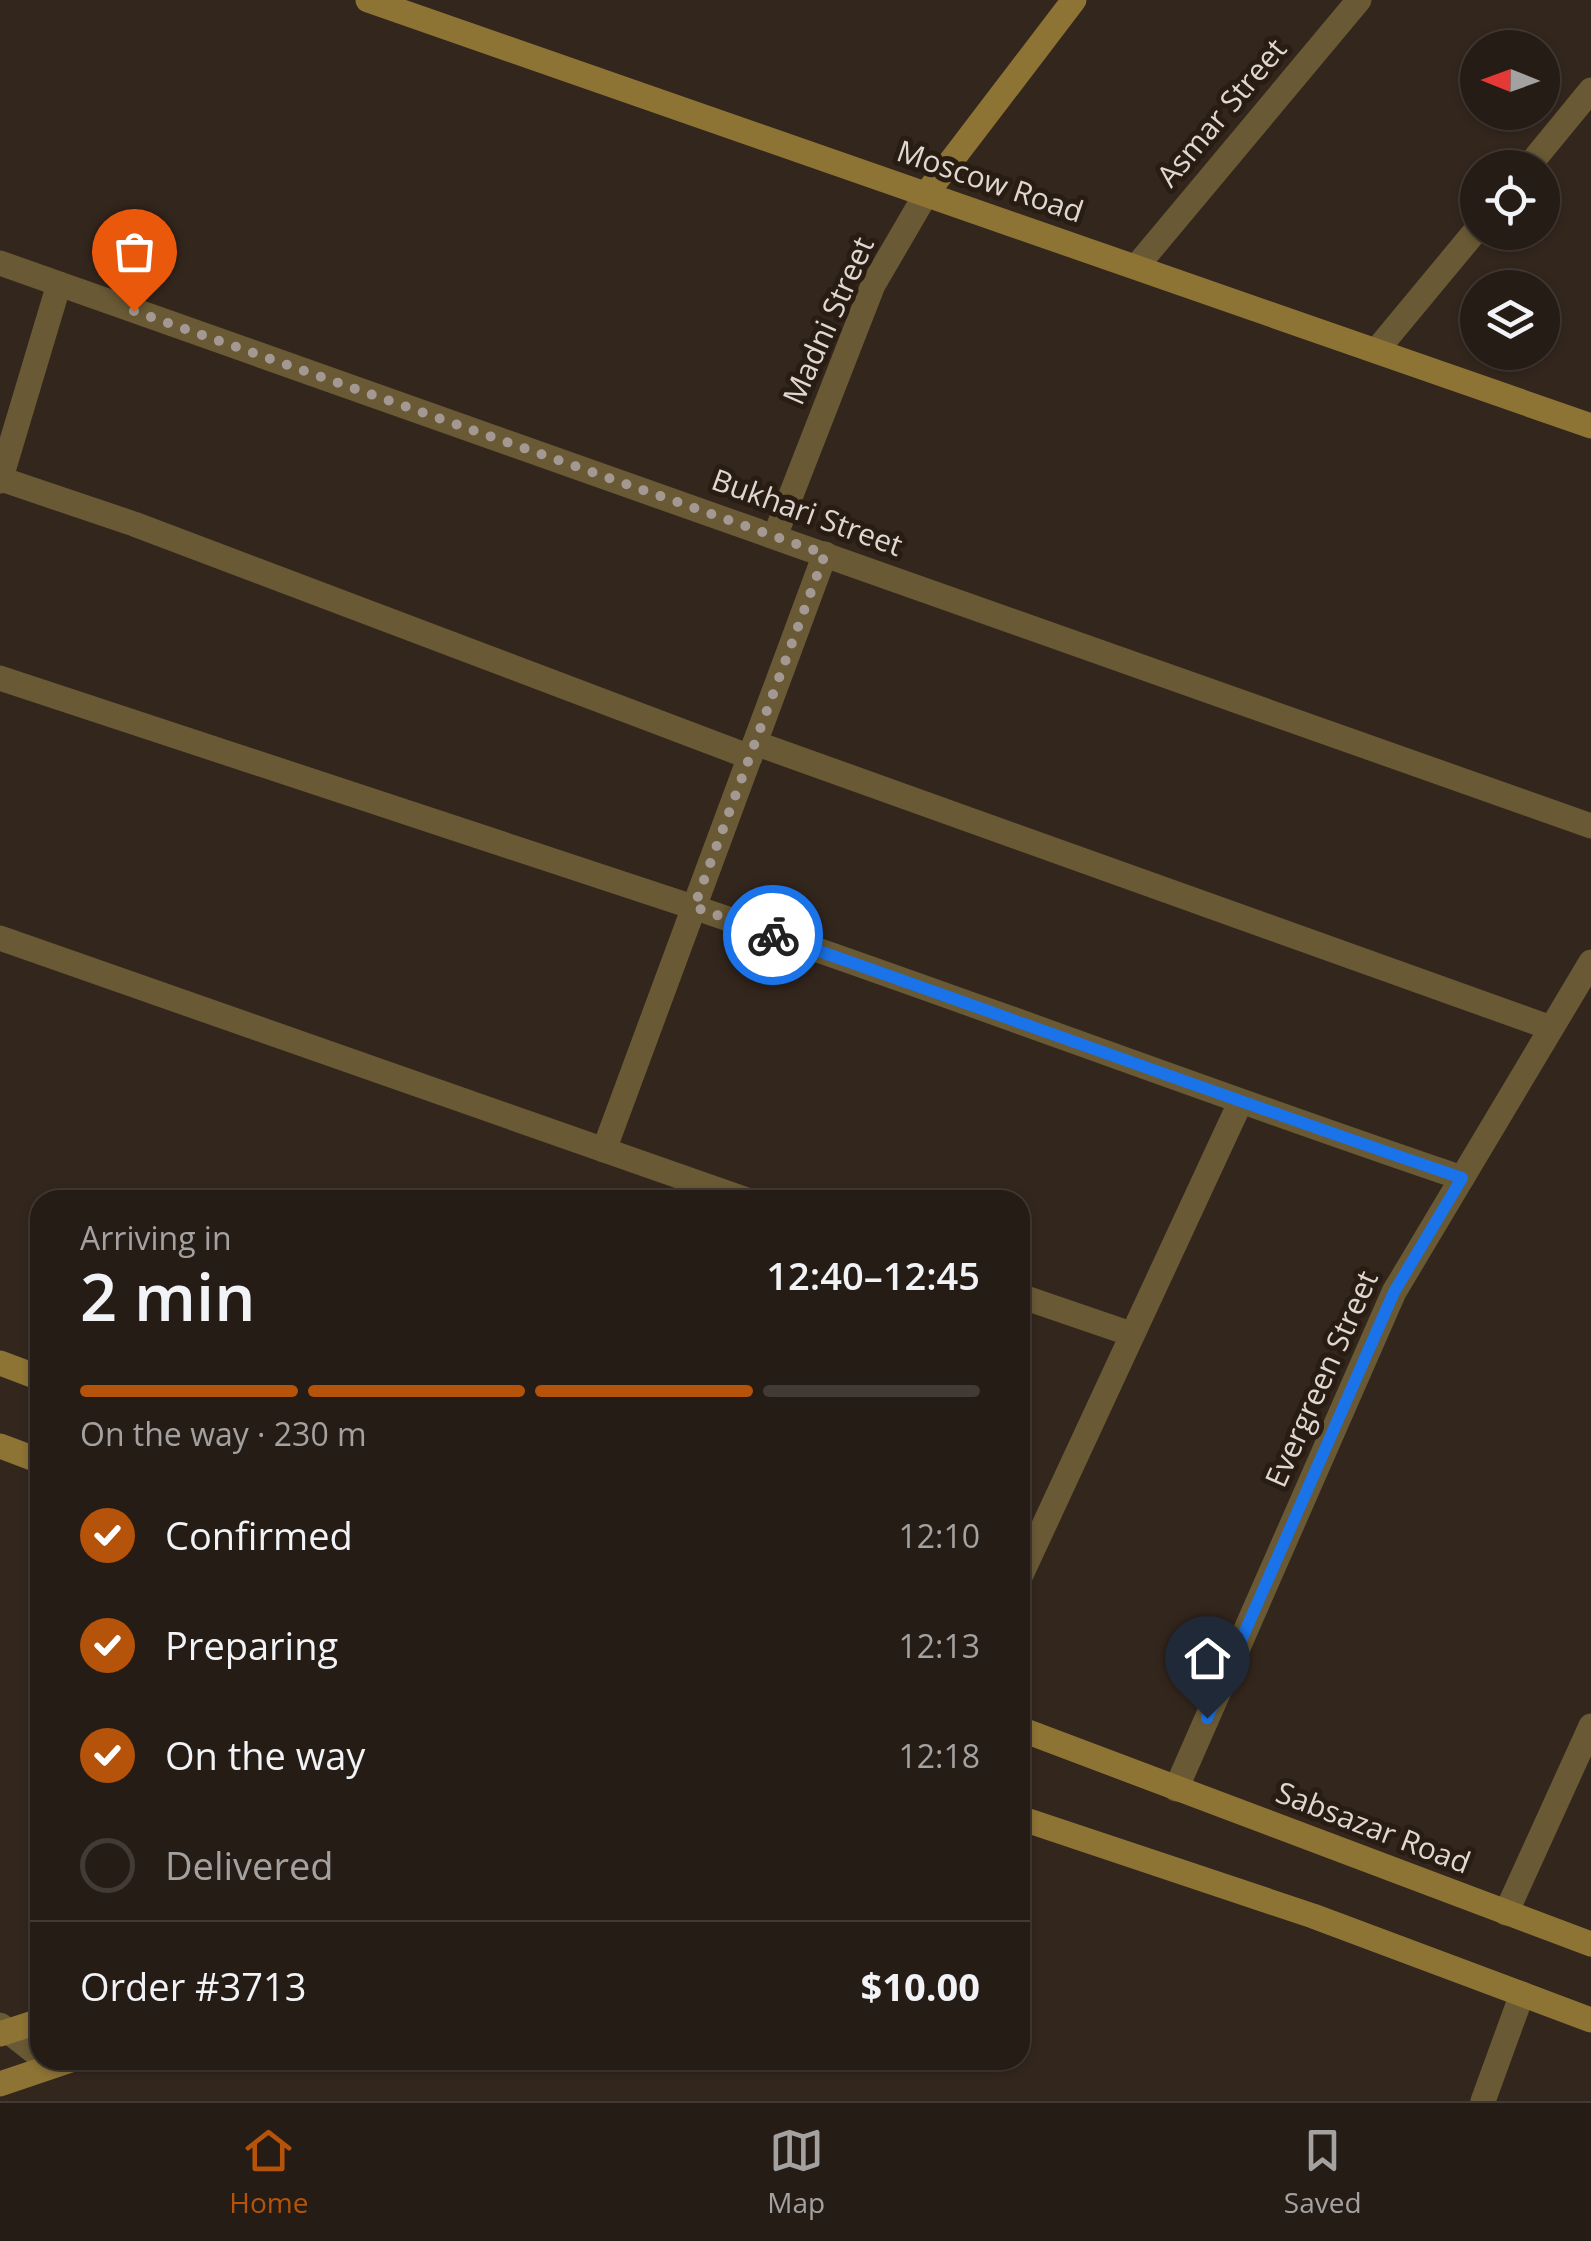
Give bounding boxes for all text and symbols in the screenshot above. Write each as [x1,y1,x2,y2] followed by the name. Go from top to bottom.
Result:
[1147,29,1295,195] street label: Asmar Street
[1460,30,1560,130] north arrow
[1460,30,1560,370] map controls
[892,130,1089,232] street label: Moscow Road
[1460,150,1560,250] button: locate
[92,209,177,312] pin
[107,224,162,279] icon: bag
[772,230,883,411] street label: Madni Street
[1460,270,1560,370] button: layers
[707,458,909,565] street label: Bukhari Street
[723,885,823,985] courier
[746,908,801,963] icon: bike
[80,1216,232,1259] text: Arriving in
[766,1249,980,1301] text: 12:40–12:45
[80,1252,255,1340] text: 2 min
[1255,1264,1387,1493] street label: Evergreen Street
[80,1412,367,1455] text: On the way · 230 m
[80,1508,135,1563] icon: check
[165,1509,353,1561] text: Confirmed
[898,1514,980,1557] text: 12:10
[1165,1616,1250,1719] pin
[80,1618,135,1673] icon: check
[165,1619,338,1671] text: Preparing
[898,1624,980,1667] text: 12:13
[1180,1631,1235,1686] icon: home
[80,1728,135,1783] icon: check
[165,1729,365,1781] text: On the way
[898,1734,980,1777] text: 12:18
[1271,1771,1476,1882] street label: Sabsazar Road
[165,1839,334,1891] text: Delivered
[80,1960,307,2012] text: Order #3713
[861,1960,980,2012] text: $10.00
[229,2123,309,2221] tab: Home
[767,2123,825,2221] tab: Map
[1284,2123,1362,2221] tab: Saved

